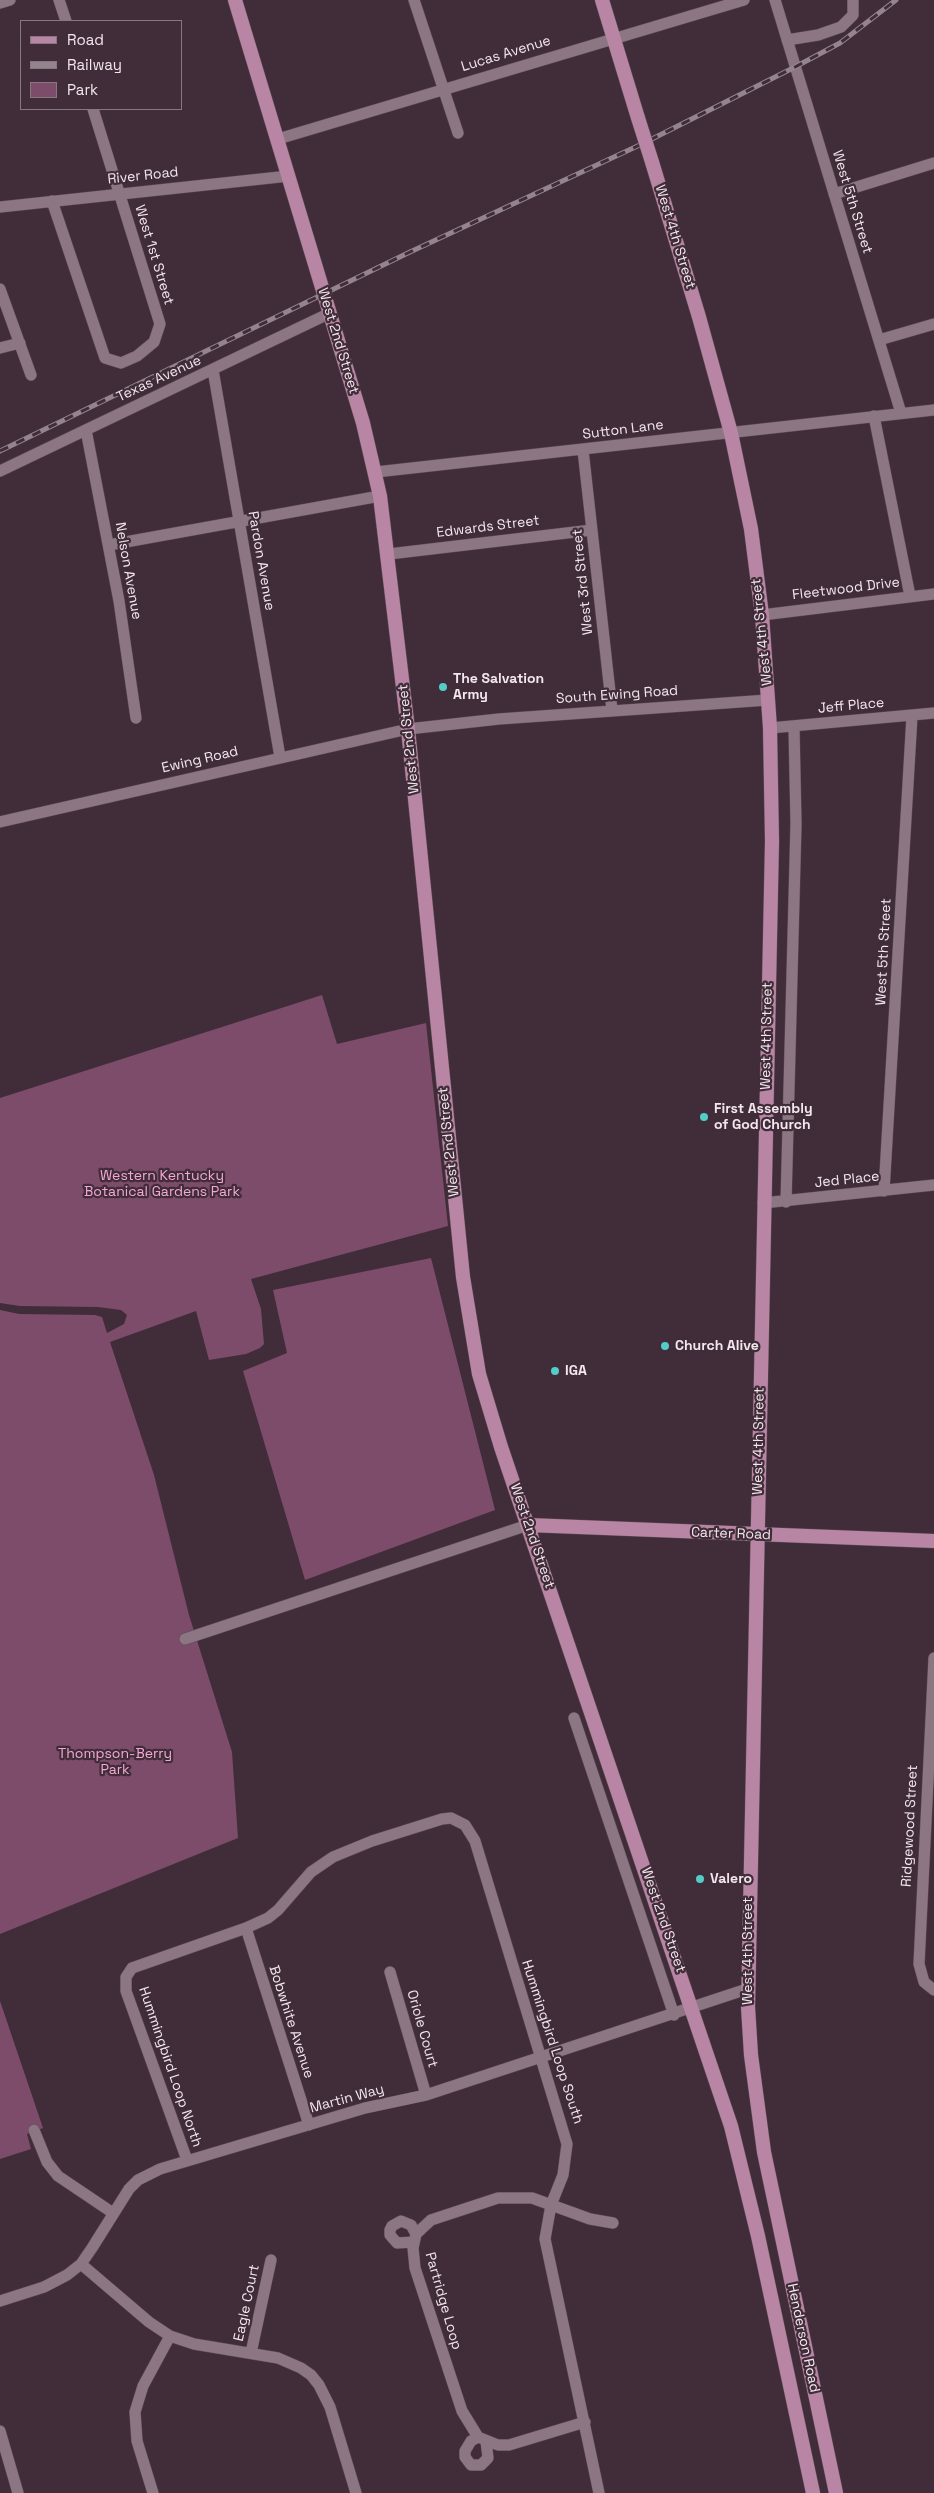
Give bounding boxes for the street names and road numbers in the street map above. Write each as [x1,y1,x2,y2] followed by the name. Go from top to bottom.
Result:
[459,32,553,76] street label: Lucas Avenue
[828,148,876,256] street label: West 5th Street
[107,164,179,188] street label: River Road
[651,183,699,291] street label: West 4th Street
[131,203,177,307] street label: West 1st Street
[314,286,362,396] street label: West 2nd Street
[114,352,204,406] street label: Texas Avenue
[582,417,664,443] street label: Sutton Lane
[244,510,278,612] street label: Pardon Avenue
[435,512,541,542] street label: Edwards Street
[111,521,145,621] street label: Nelson Avenue
[569,528,597,636] street label: West 3rd Street
[791,574,901,604] street label: Fleetwood Drive
[748,578,776,686] street label: West 4th Street
[555,682,679,708] street label: South Ewing Road
[395,683,423,795] street label: West 2nd Street
[817,695,885,717] street label: Jeff Place
[160,743,240,777] street label: Ewing Road
[873,898,895,1006] street label: West 5th Street
[758,982,776,1090] street label: West 4th Street
[435,1086,463,1198] street label: West 2nd Street
[814,1168,880,1192] street label: Jed Place
[750,1387,768,1495] street label: West 4th Street
[506,1481,558,1591] street label: West 2nd Street
[691,1524,771,1544] street label: Carter Road
[898,1765,922,1887] street label: Ridgewood Street
[637,1865,689,1975] street label: West 2nd Street
[740,1897,756,2005] street label: West 4th Street
[518,1958,586,2126] street label: Hummingbird Loop South
[265,1964,317,2080] street label: Bobwhite Avenue
[135,1985,205,2149] street label: Hummingbird Loop North
[403,1988,441,2070] street label: Oriole Court
[308,2081,386,2117] street label: Martin Way
[421,2250,465,2352] street label: Partridge Loop
[231,2263,263,2343] street label: Eagle Court
[783,2282,823,2394] street label: Henderson Road

